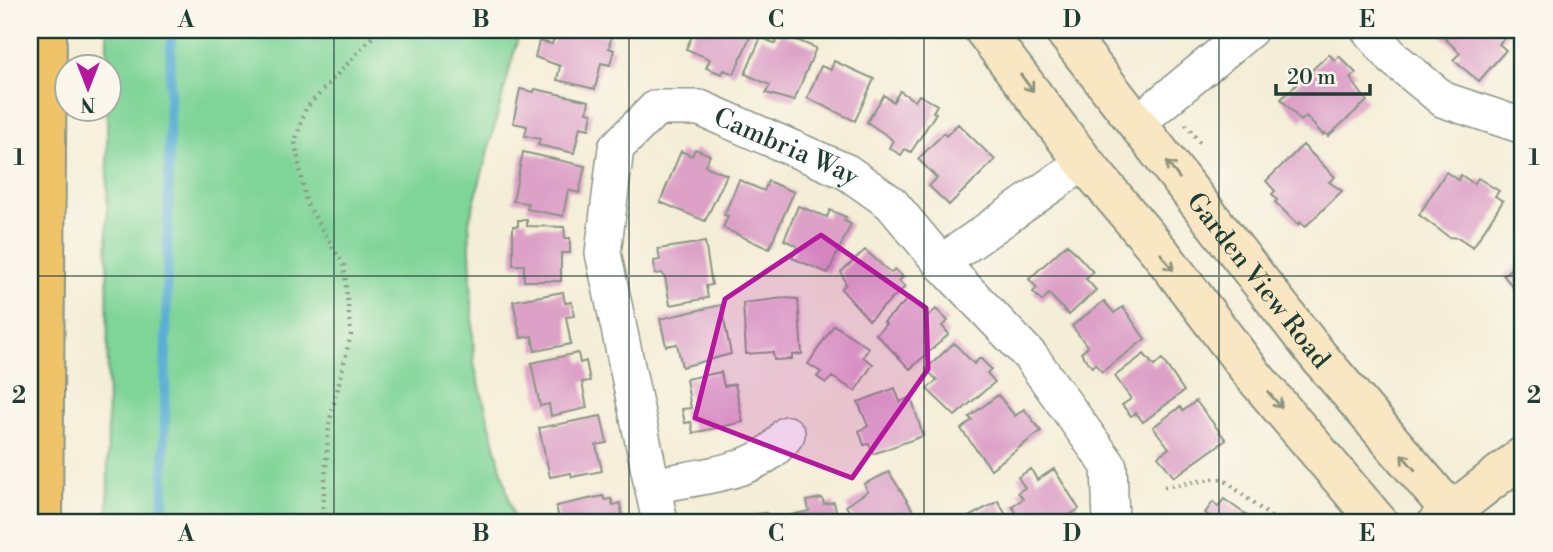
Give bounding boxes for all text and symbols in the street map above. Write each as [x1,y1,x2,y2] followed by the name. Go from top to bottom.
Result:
[177,6,195,34] text: A
[472,6,490,34] text: B
[768,6,784,34] text: C
[1063,6,1081,34] text: D
[1359,6,1375,34] text: E
[52,52,122,122] north arrow
[1276,52,1371,96] scale bar
[1287,65,1336,91] text: 20 m
[1019,73,1034,92] one-way arrow
[80,92,96,116] text: N
[709,101,866,193] street label: Cambria Way
[13,144,25,172] text: 1
[1528,144,1540,172] text: 1
[1165,162,1180,180] one-way arrow
[1180,186,1337,375] street label: Garden View Road
[1160,252,1175,270] one-way arrow
[12,382,26,410] text: 2
[1527,382,1541,410] text: 2
[1267,391,1283,409] one-way arrow
[1400,453,1416,471] one-way arrow
[177,520,195,548] text: A
[472,520,490,548] text: B
[768,520,784,548] text: C
[1063,520,1081,548] text: D
[1359,520,1375,548] text: E

